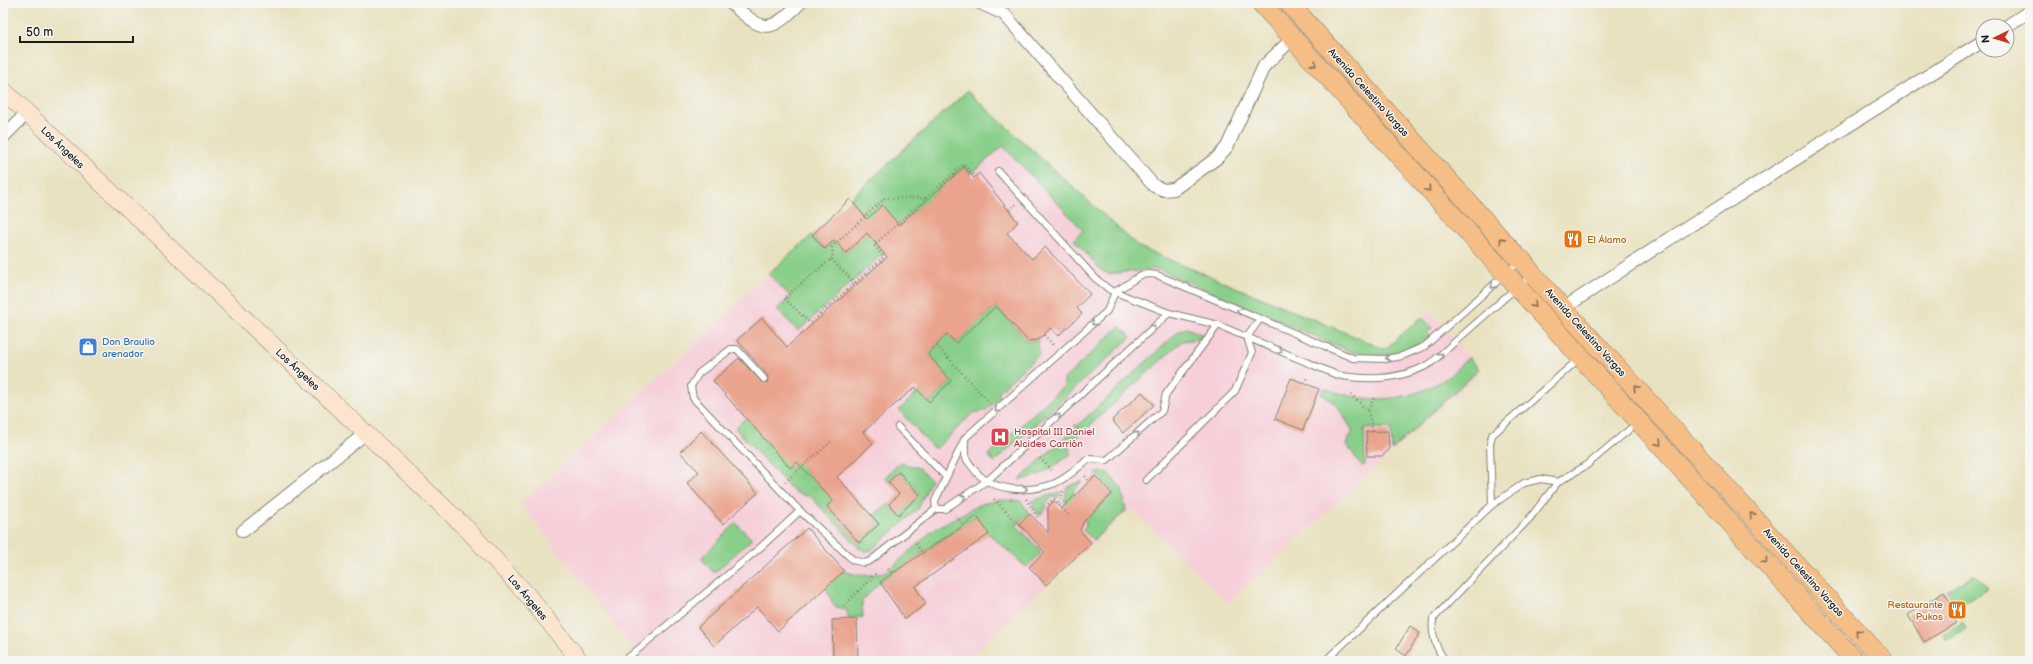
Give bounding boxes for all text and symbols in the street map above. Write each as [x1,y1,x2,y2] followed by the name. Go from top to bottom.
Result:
[20,18,133,44] scale bar
[1975,18,2015,58] north arrow
[26,25,53,40] text: 50 m
[1979,34,1992,44] text: N
[1325,46,1411,139] street label: Avenida Celestino Vargas
[1309,59,1317,67] one-way arrow
[38,124,86,171] street label: Los Ángeles
[1423,184,1430,191] one-way arrow
[1562,228,1584,250] restaurant icon: El Álamo
[1587,234,1627,246] place label: El Álamo
[1499,237,1507,245] one-way arrow
[1490,281,1498,288] one-way arrow
[1542,286,1628,379] street label: Avenida Celestino Vargas
[1529,301,1536,308] one-way arrow
[1236,307,1243,315] one-way arrow
[1091,318,1099,326] one-way arrow
[1148,324,1156,332] one-way arrow
[77,336,99,358] shop icon: Don Braulio arenador
[102,336,155,360] place label: Don Braulio arenador
[273,346,322,393] street label: Los Ángeles
[1276,346,1284,354] one-way arrow
[1436,352,1444,359] one-way arrow
[1385,353,1391,362] one-way arrow
[1634,385,1641,392] one-way arrow
[994,405,1002,412] one-way arrow
[1053,413,1061,420] one-way arrow
[989,426,1011,448] hospital icon: Hospital III Daniel Alcides Carrión
[1014,426,1094,450] place label: Hospital III Daniel Alcides Carrión
[1132,431,1140,438] one-way arrow
[1654,439,1661,446] one-way arrow
[1022,485,1028,494] one-way arrow
[959,494,966,502] one-way arrow
[1749,512,1756,520] one-way arrow
[1760,526,1846,619] street label: Avenida Celestino Vargas
[1760,556,1767,564] one-way arrow
[505,573,550,623] street label: Los Ángeles
[1888,599,1943,623] place label: Restaurante Pukos
[1946,599,1968,621] restaurant icon: Restaurante Pukos
[1855,629,1862,637] one-way arrow

